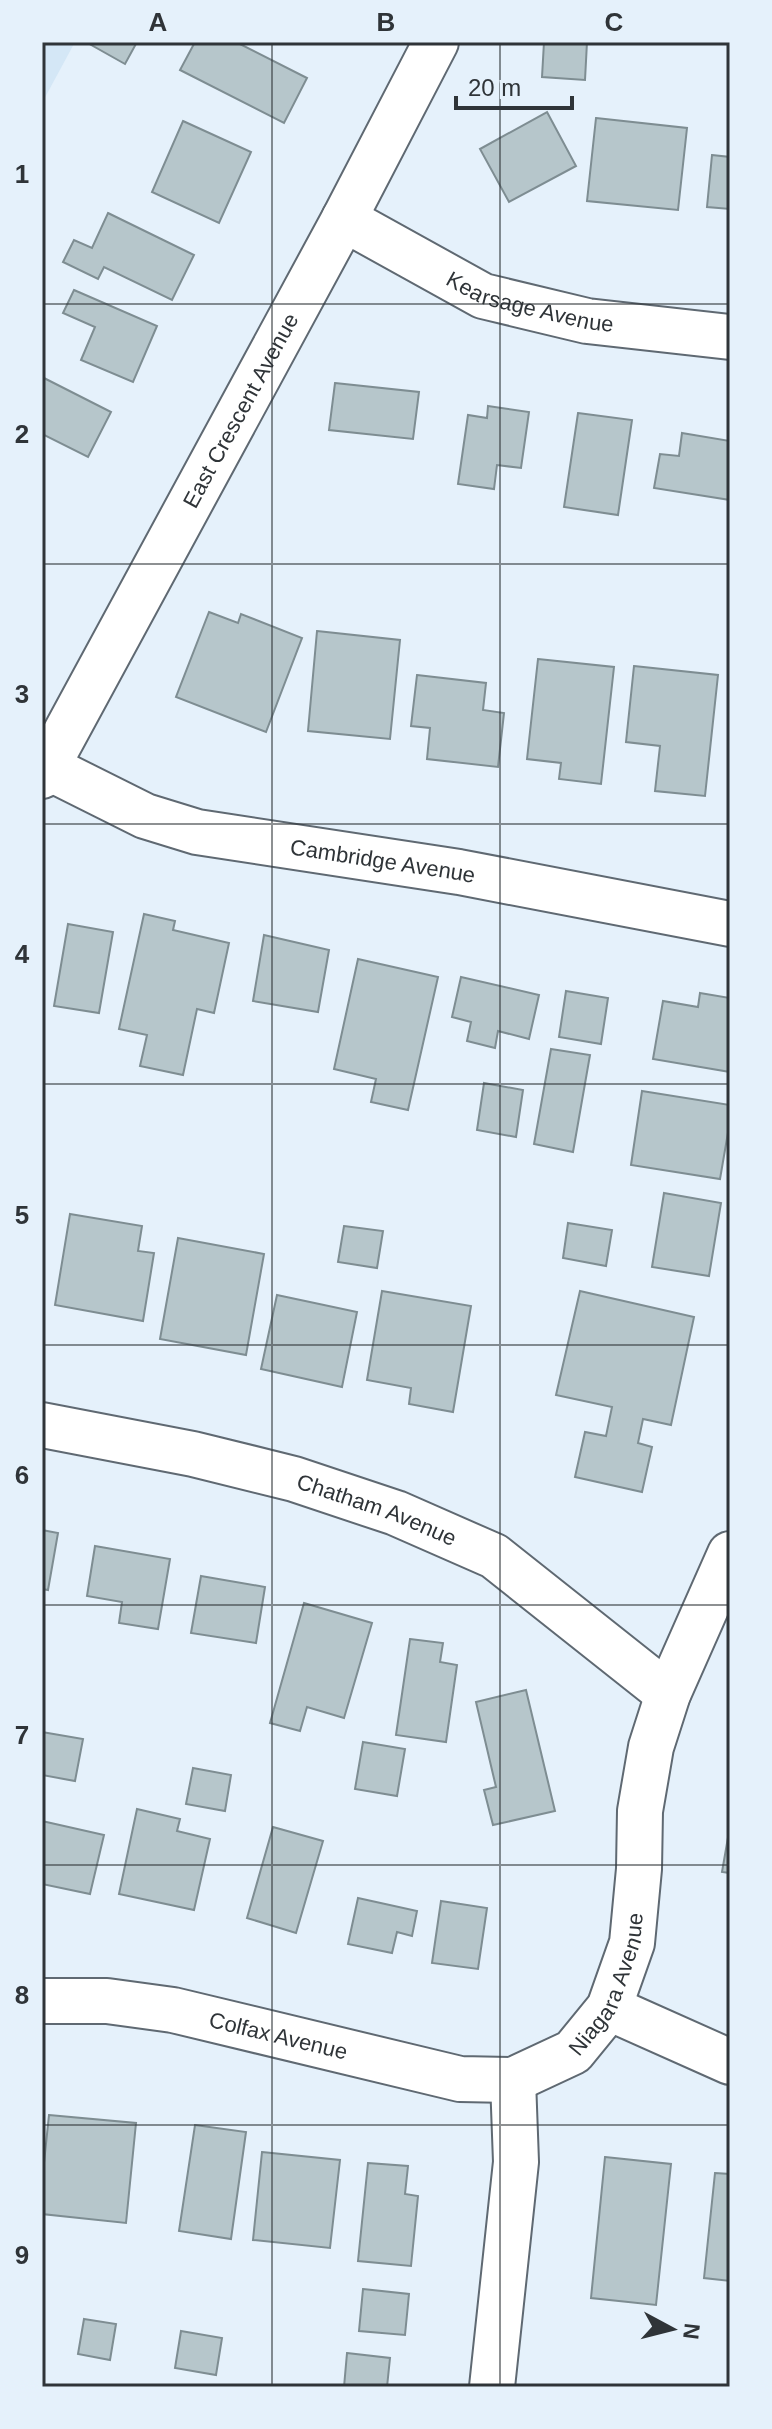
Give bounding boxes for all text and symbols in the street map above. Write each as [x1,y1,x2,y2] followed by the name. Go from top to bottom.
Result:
[149,7,168,37] text: A
[377,7,395,37] text: B
[605,7,624,37] text: C
[456,60,572,110] scale bar
[468,74,521,101] text: 20 m
[15,159,29,189] text: 1
[442,266,615,336] street label: Kearsage Avenue
[177,309,303,512] street label: East Crescent Avenue
[15,419,29,449] text: 2
[15,679,29,709] text: 3
[289,834,477,887] street label: Cambridge Avenue
[15,939,30,969] text: 4
[15,1200,29,1230] text: 5
[15,1460,29,1490] text: 6
[294,1468,460,1551] street label: Chatham Avenue
[15,1720,29,1750] text: 7
[563,1912,647,2060] street label: Niagara Avenue
[15,1980,29,2010] text: 8
[207,2007,350,2064] street label: Colfax Avenue
[15,2240,29,2270] text: 9
[632,2289,712,2369] north arrow
[678,2322,705,2341] text: N

